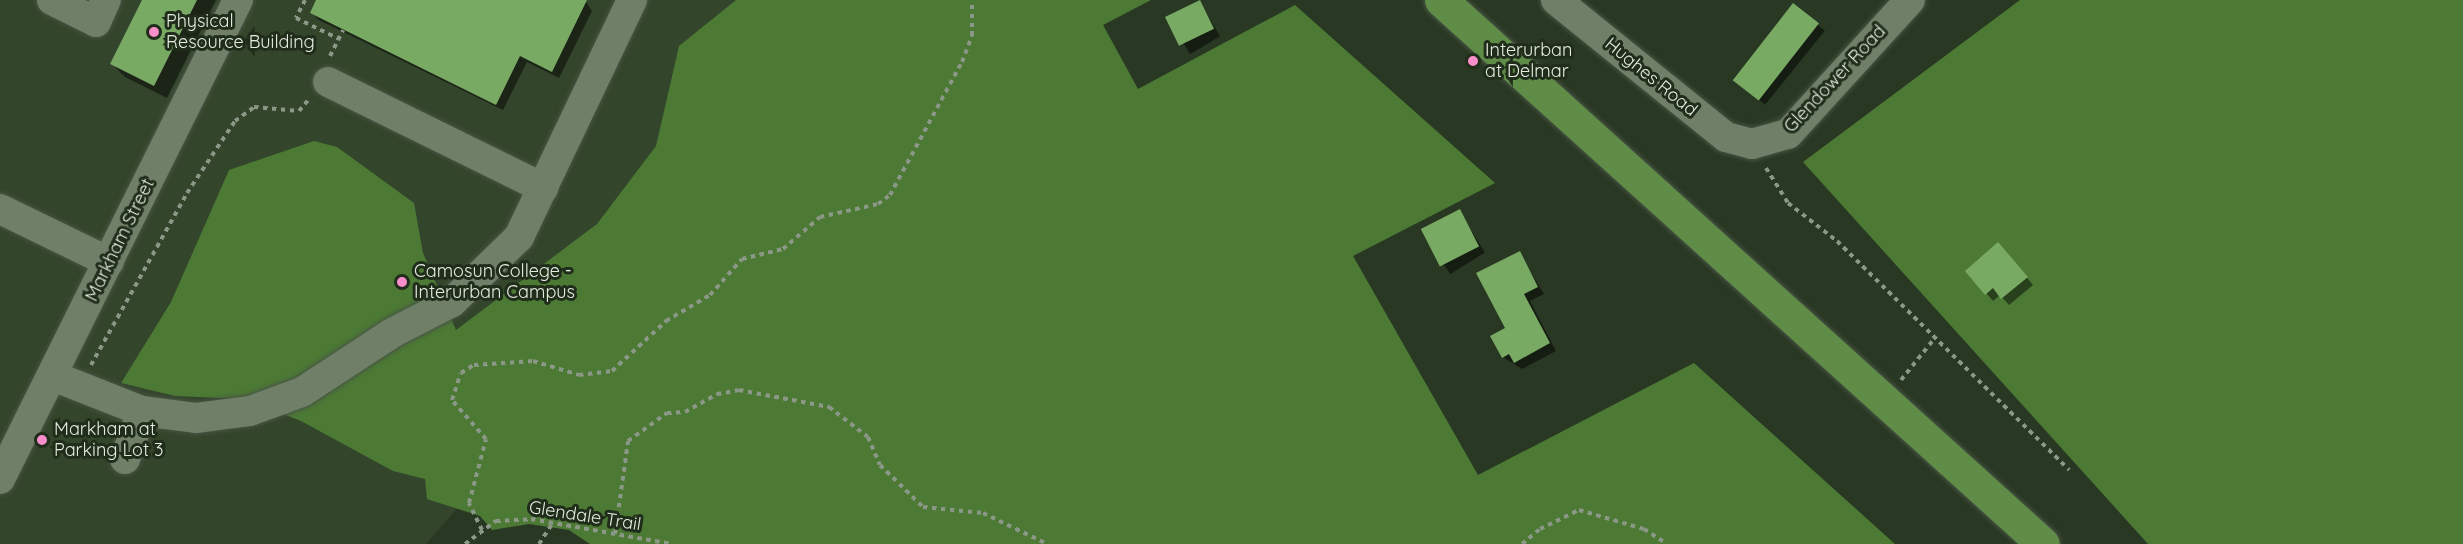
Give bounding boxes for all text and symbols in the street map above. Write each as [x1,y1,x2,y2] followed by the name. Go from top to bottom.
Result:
[166,11,315,54] place label: Physical Resource Building
[1780,21,1890,137] street label: Glendower Road
[147,25,161,39] marker: Physical Resource Building
[1600,33,1702,121] street label: Hughes Road
[1485,40,1572,82] place label: Interurban at Delmar
[1466,54,1480,68] marker: Interurban at Delmar
[81,175,159,305] street label: Markham Street
[414,261,575,304] place label: Camosun College - Interurban Campus
[395,275,409,289] marker: Camosun College - Interurban Campus
[54,419,163,462] place label: Markham at Parking Lot 3
[35,433,49,447] marker: Markham at Parking Lot 3
[527,496,643,536] street label: Glendale Trail

